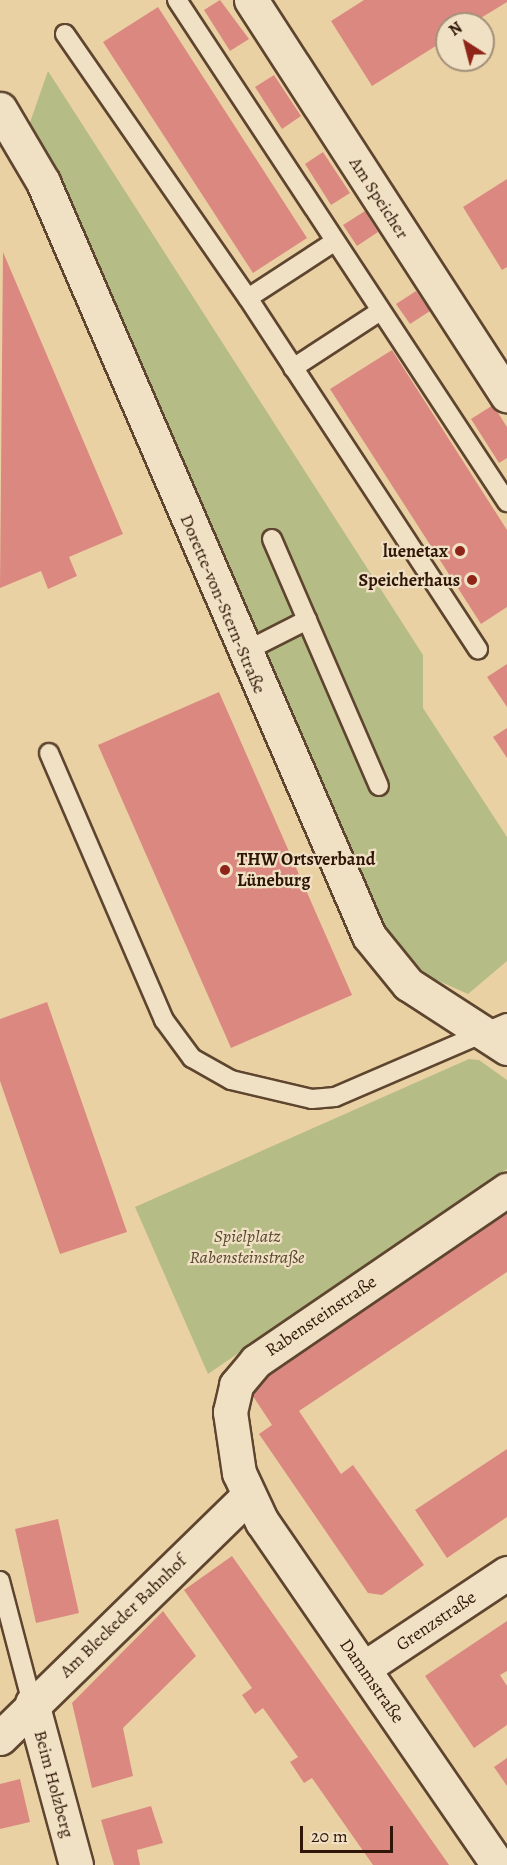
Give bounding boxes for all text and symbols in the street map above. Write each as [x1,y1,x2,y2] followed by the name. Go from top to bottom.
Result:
[435,12,495,72] north arrow
[444,17,467,41] text: N
[345,153,413,243] street label: Am Speicher
[175,511,271,697] street label: Dorette-von-Stern-Straße
[383,540,448,562] place label: luenetax
[453,544,467,558] marker: luenetax
[358,569,460,591] place label: Speicherhaus
[465,573,479,587] marker: Speicherhaus
[237,849,375,892] place label: THW Ortsverband Lüneburg
[218,863,232,877] marker: THW Ortsverband Lüneburg
[190,1226,304,1268] park label: Spielplatz Rabensteinstraße
[261,1271,381,1361] street label: Rabensteinstraße
[55,1550,191,1682] street label: Am Bleckeder Bahnhof
[392,1586,480,1656] street label: Grenzstraße
[335,1635,409,1727] street label: Dammstraße
[29,1728,79,1840] street label: Beim Holzberg
[303,1814,396,1852] scale bar
[311,1824,348,1848] text: 20 m

